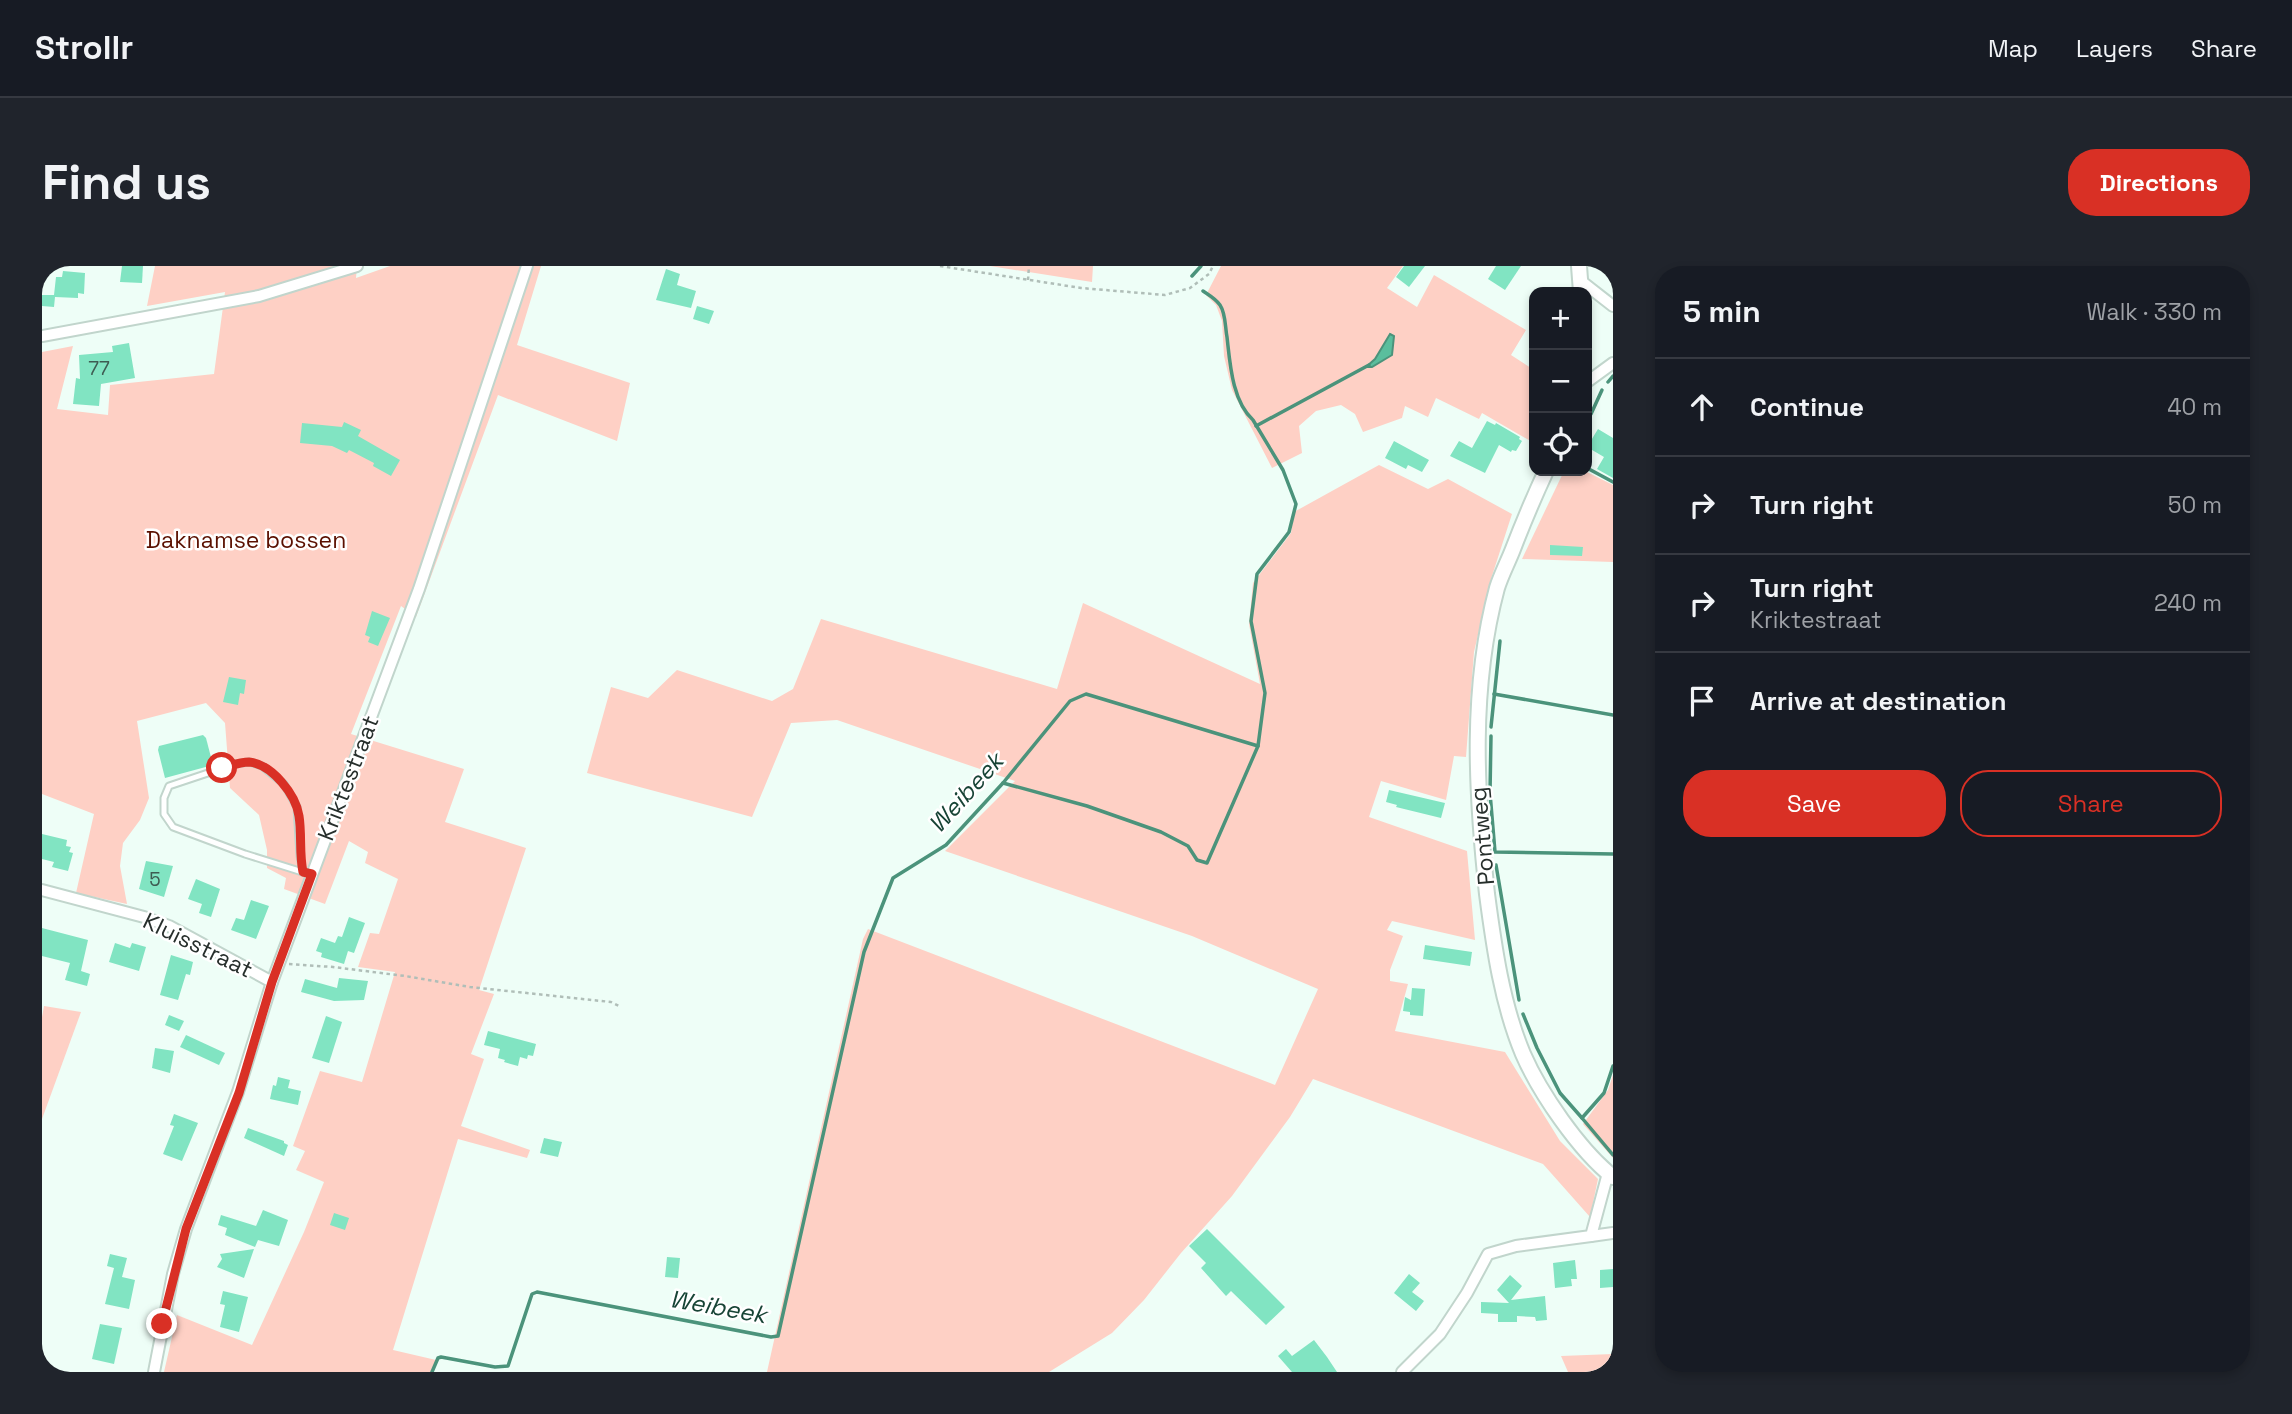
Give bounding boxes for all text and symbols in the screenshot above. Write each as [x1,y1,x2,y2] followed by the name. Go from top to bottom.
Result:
[35,27,133,69] text: Strollr
[1988,33,2038,64] text: Map
[2076,33,2153,64] text: Layers
[2191,33,2257,64] text: Share
[2068,149,2250,216] button: Directions
[42,151,211,213] text: Find us
[1529,287,1592,476] map controls
[1529,287,1592,350] button: +
[1683,292,1761,331] text: 5 min
[2087,297,2222,327] text: Walk · 330 m
[1529,350,1592,413] button: −
[88,356,110,381] house number: 77
[1683,388,1721,426] icon: ahead
[1750,390,1864,424] text: Continue
[2167,392,2222,422] text: 40 m
[1529,413,1592,476] button: locate
[1683,486,1721,524] icon: right
[1750,488,1874,522] text: Turn right
[2168,490,2222,520] text: 50 m
[146,525,346,555] park label: Daknamse bossen
[1750,571,1874,605] text: Turn right
[1683,584,1721,622] icon: right
[2154,588,2222,618] text: 240 m
[1750,605,1882,635] text: Kriktestraat
[1683,682,1721,720] icon: arrive
[1750,684,2007,718] text: Arrive at destination
[310,711,386,845] street label: Kriktestraat
[921,744,1012,839] water label: Weibeek
[206,752,237,783] route start
[1683,770,1946,837] button: Save
[1960,770,2222,837] button: Share
[1463,786,1501,886] street label: Pontweg
[149,867,161,892] house number: 5
[138,906,258,984] street label: Kluisstraat
[667,1283,772,1331] water label: Weibeek
[146,1308,177,1339] route end

